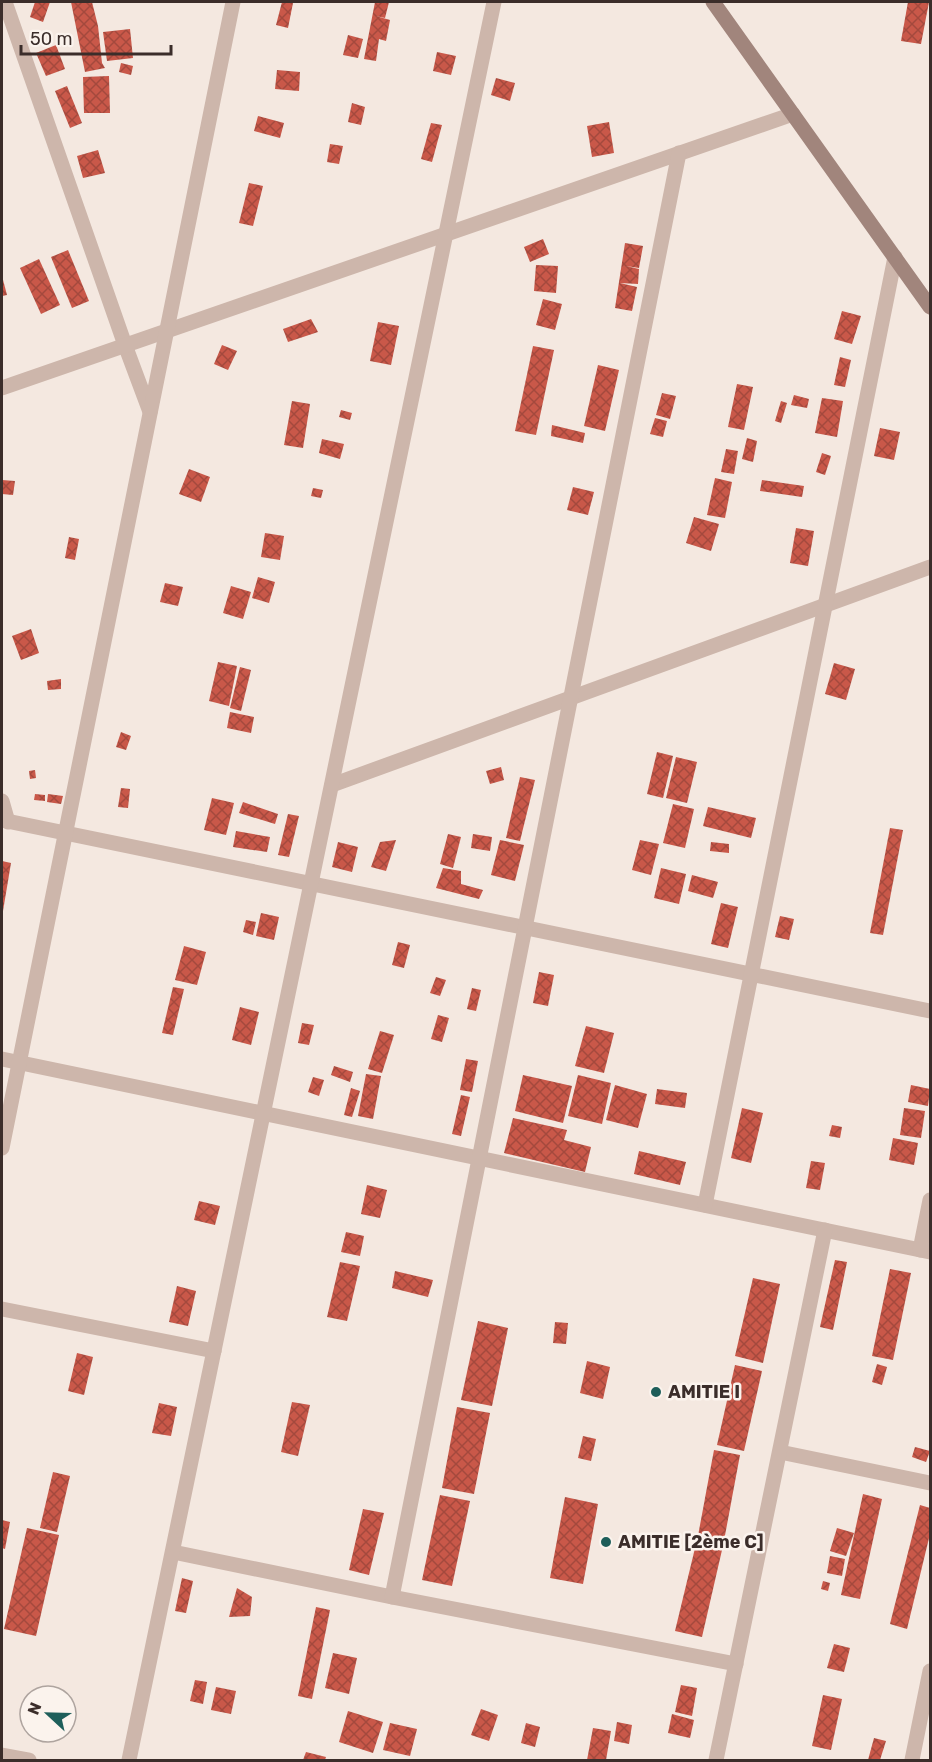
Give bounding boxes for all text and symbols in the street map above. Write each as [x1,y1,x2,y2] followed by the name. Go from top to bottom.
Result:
[21,18,171,56] scale bar
[30,28,73,50] text: 50 m
[668,1381,740,1403] place label: AMITIE I
[649,1385,663,1399] marker: AMITIE I
[618,1531,764,1553] place label: AMITIE [2ème C]
[599,1535,613,1549] marker: AMITIE [2ème C]
[18,1684,78,1744] north arrow
[24,1700,46,1717] text: N

